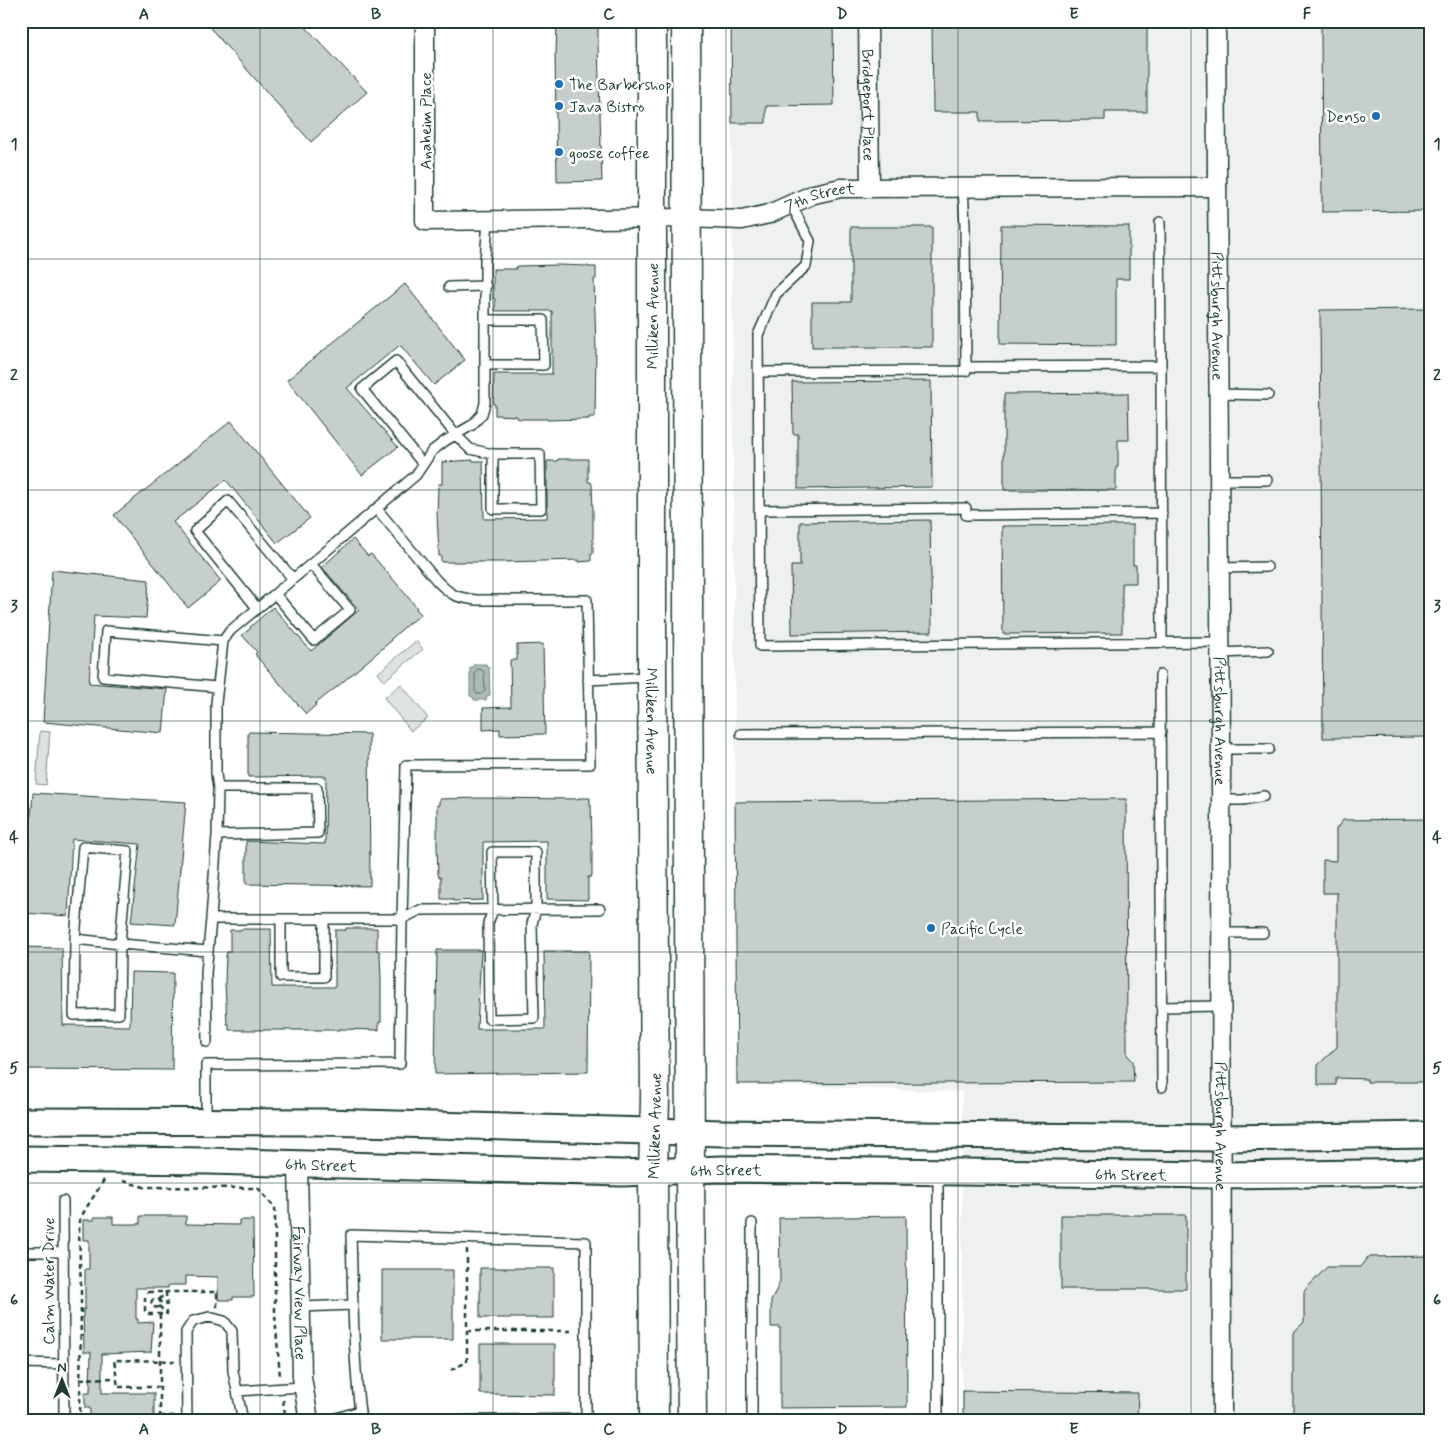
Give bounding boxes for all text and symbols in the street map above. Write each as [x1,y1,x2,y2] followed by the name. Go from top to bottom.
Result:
[139,4,149,25] text: A
[371,4,381,25] text: B
[603,4,615,25] text: C
[836,4,848,25] text: D
[1069,4,1079,25] text: E
[1303,4,1312,25] text: F
[856,49,879,161] street label: Bridgeport Place
[416,72,437,170] street label: Anaheim Place
[569,75,672,96] place label: The Barbershop
[553,78,565,90] marker: The Barbershop
[569,97,645,118] place label: Java Bistro
[553,100,565,112] marker: Java Bistro
[1326,107,1366,128] place label: Denso
[1370,110,1382,122] marker: Denso
[10,134,18,155] text: 1
[1433,134,1441,155] text: 1
[569,143,650,164] place label: goose coffee
[553,146,565,158] marker: goose coffee
[781,179,856,218] street label: 7th Street
[1206,251,1227,381] street label: Pittsburgh Avenue
[643,263,664,369] street label: Milliken Avenue
[10,365,18,386] text: 2
[1433,365,1441,386] text: 2
[10,596,18,617] text: 3
[1433,596,1441,617] text: 3
[1208,656,1230,786] street label: Pittsburgh Avenue
[640,668,662,774] street label: Milliken Avenue
[9,827,19,848] text: 4
[1432,827,1442,848] text: 4
[941,919,1023,940] place label: Pacific Cycle
[925,922,937,934] marker: Pacific Cycle
[9,1058,19,1079] text: 5
[1432,1058,1442,1079] text: 5
[1209,1061,1231,1191] street label: Pittsburgh Avenue
[644,1073,667,1179] street label: Milliken Avenue
[285,1154,358,1177] street label: 6th Street
[689,1160,762,1182] street label: 6th Street
[1095,1164,1167,1186] street label: 6th Street
[39,1217,60,1345] street label: Calm Water Drive
[287,1226,311,1360] street label: Fairway View Place
[10,1290,18,1311] text: 6
[1433,1290,1441,1311] text: 6
[38,1354,88,1404] north arrow
[57,1359,67,1377] text: N
[139,1419,149,1440] text: A
[371,1419,381,1440] text: B
[603,1419,615,1440] text: C
[836,1419,848,1440] text: D
[1069,1419,1079,1440] text: E
[1303,1419,1312,1440] text: F

